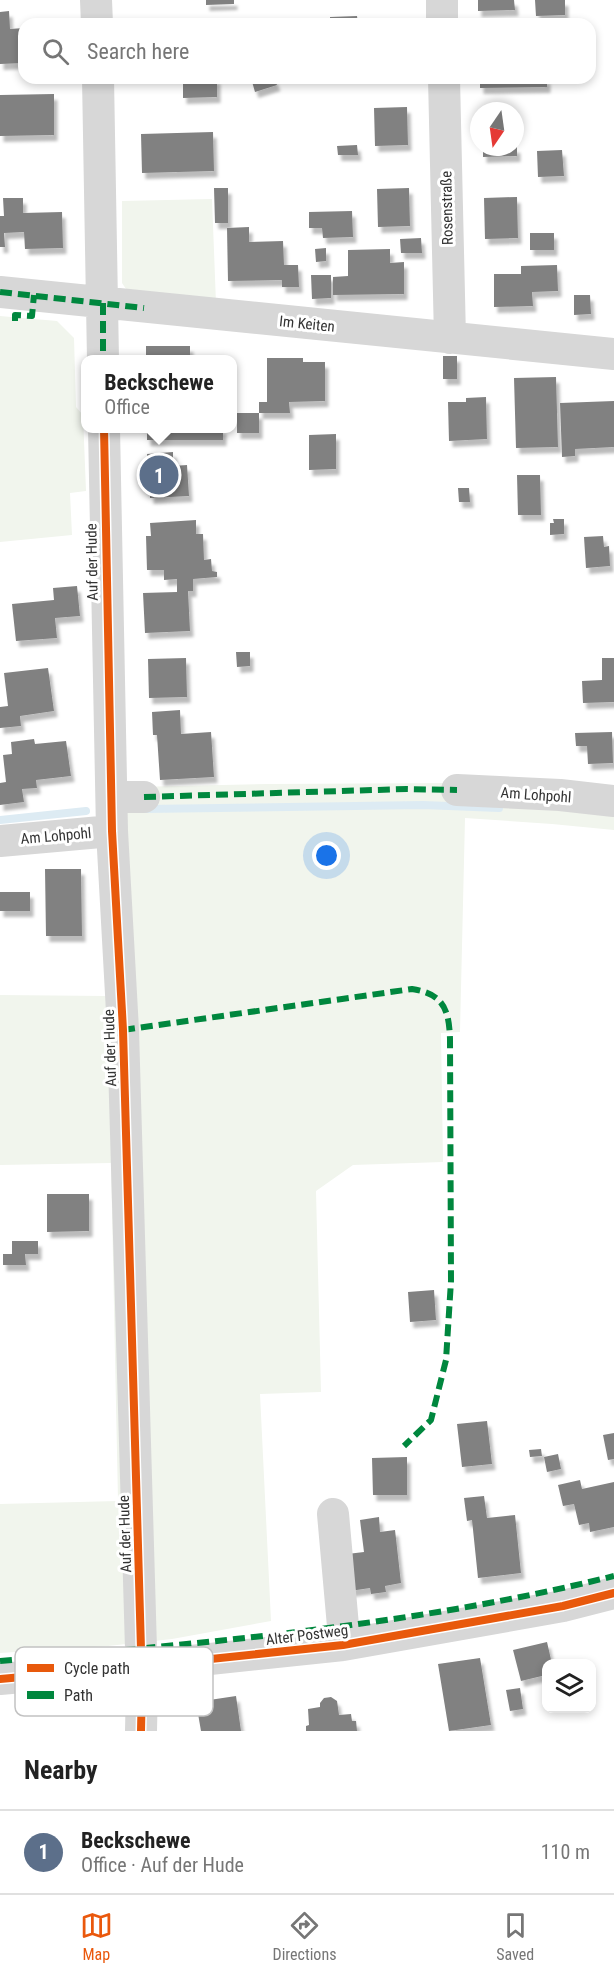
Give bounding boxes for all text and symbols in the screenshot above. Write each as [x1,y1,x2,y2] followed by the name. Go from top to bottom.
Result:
[18,18,596,84] search box
[39,35,72,68] icon: search
[87,39,189,64] text: Search here
[470,102,524,156] north arrow
[437,171,457,245] street label: Rosenstraße
[278,312,336,336] street label: Im Keiten
[81,355,237,433] popup
[104,370,214,395] text: Beckschewe
[104,395,150,419] text: Office
[140,452,178,498] pin: 1
[82,523,102,601] street label: Auf der Hude
[500,784,572,806] street label: Am Lohpohl
[20,824,92,848] street label: Am Lohpohl
[312,841,341,870] your location
[100,1009,120,1087] street label: Auf der Hude
[115,1495,135,1573] street label: Auf der Hude
[265,1621,349,1649] street label: Alter Postweg
[15,1647,213,1716] legend
[64,1659,130,1678] text: Cycle path
[542,1659,596,1713] map controls
[542,1659,596,1713] button: layers
[64,1686,93,1705] text: Path
[24,1755,98,1785] text: Nearby
[81,1828,190,1853] text: Beckschewe
[38,1840,49,1864] text: 1
[541,1840,590,1864] text: 110 m
[81,1853,244,1877] text: Office · Auf der Hude
[80,1909,113,1964] tab: Map
[273,1909,336,1964] tab: Directions
[496,1909,534,1964] tab: Saved

